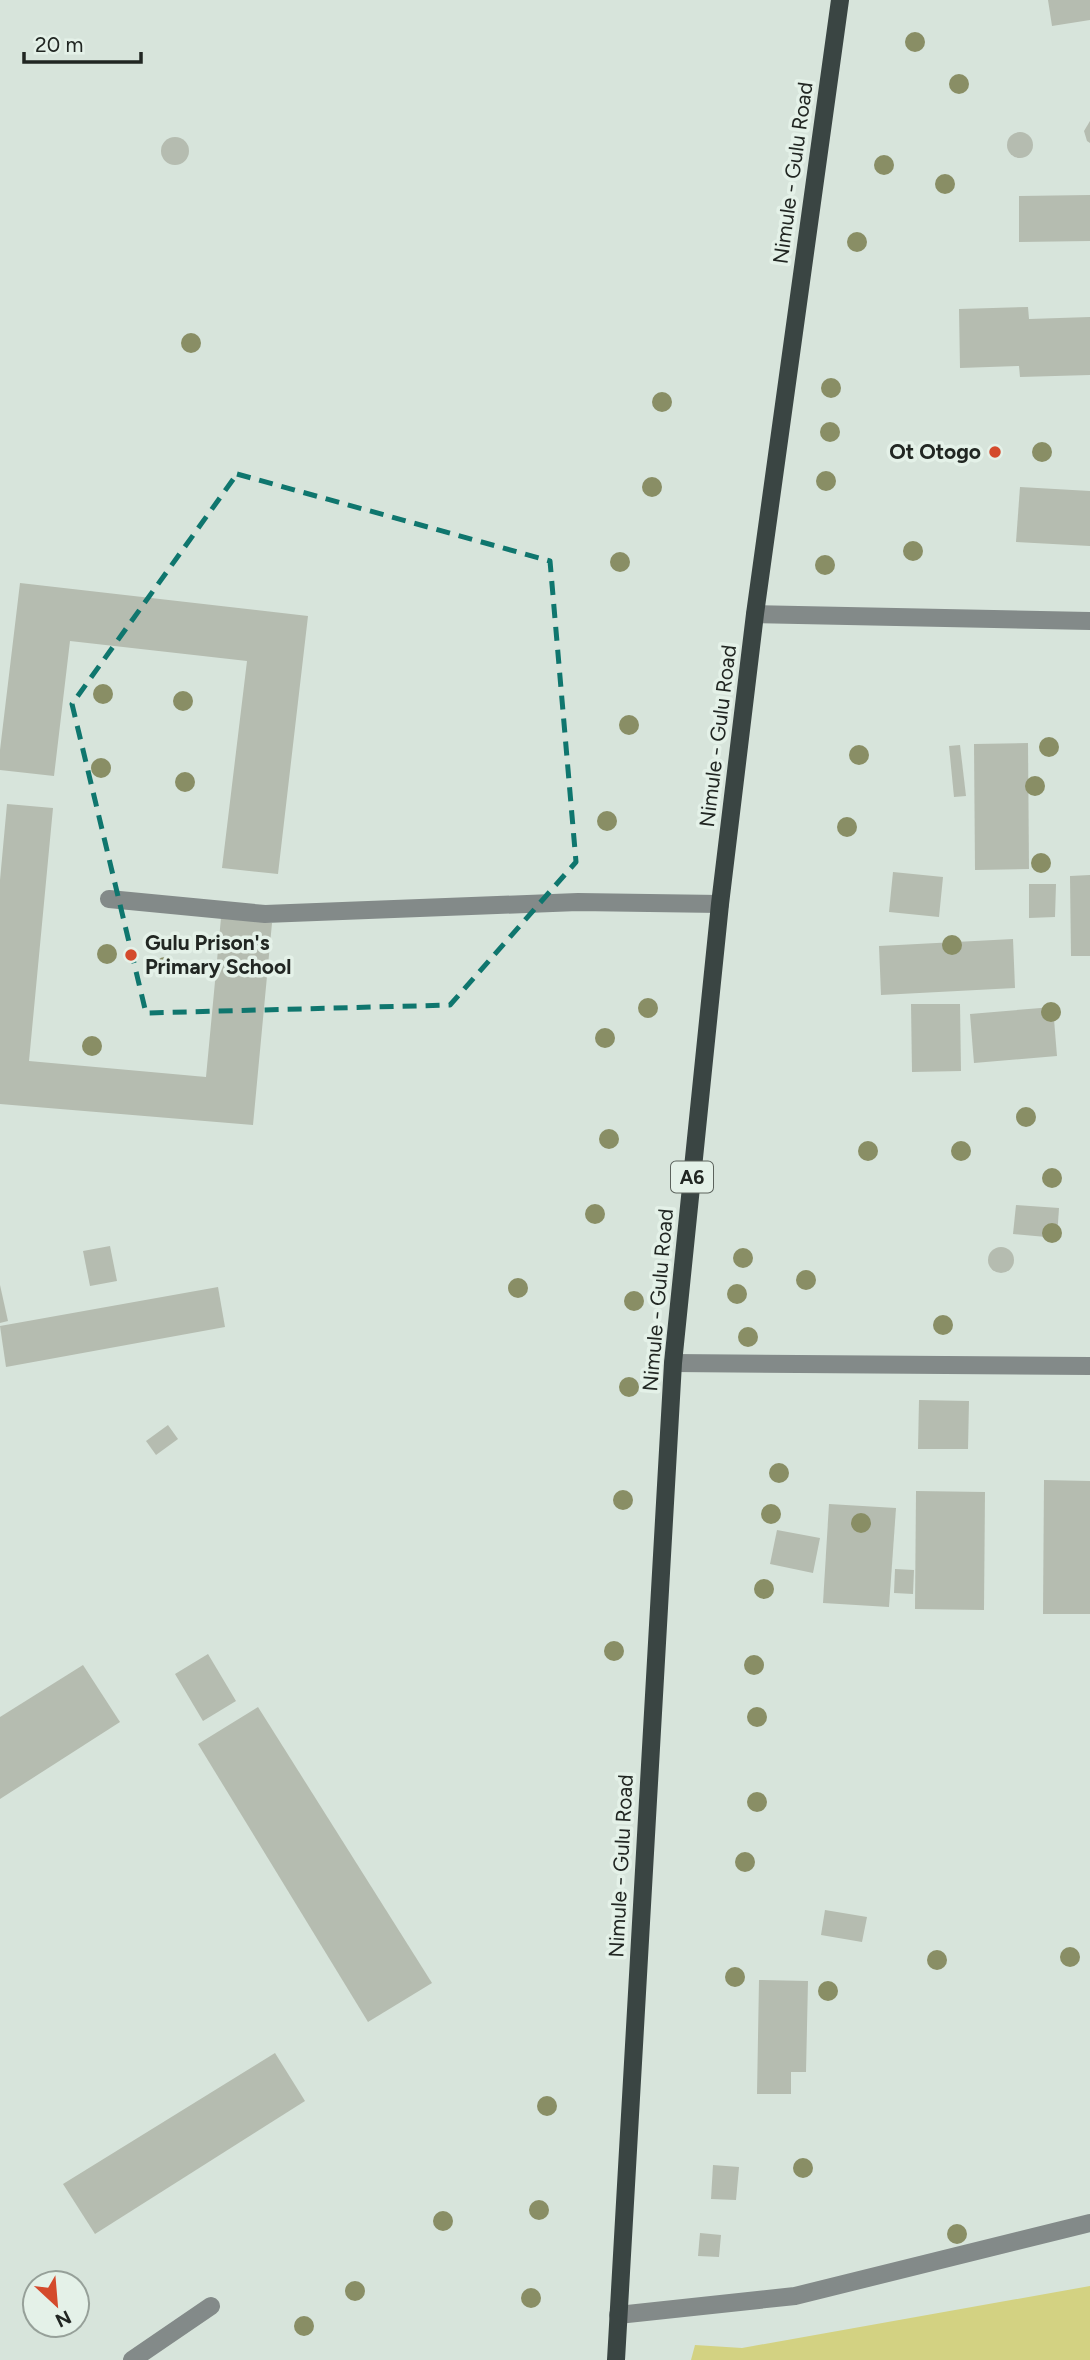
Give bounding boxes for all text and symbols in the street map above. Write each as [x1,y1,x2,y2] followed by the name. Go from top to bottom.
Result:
[24,21,142,65] scale bar
[35,32,83,57] text: 20 m
[767,80,818,266] street label: Nimule - Gulu Road
[889,439,981,464] place label: Ot Otogo
[987,444,1003,460] marker: Ot Otogo
[694,643,741,829] street label: Nimule - Gulu Road
[145,930,291,979] place label: Gulu Prison's Primary School
[123,947,139,963] marker: Gulu Prison's Primary School
[671,1162,713,1192] road number: A6
[637,1207,678,1392] street label: Nimule - Gulu Road
[603,1774,638,1958] street label: Nimule - Gulu Road
[21,2269,91,2339] north arrow
[52,2305,75,2332] text: N

